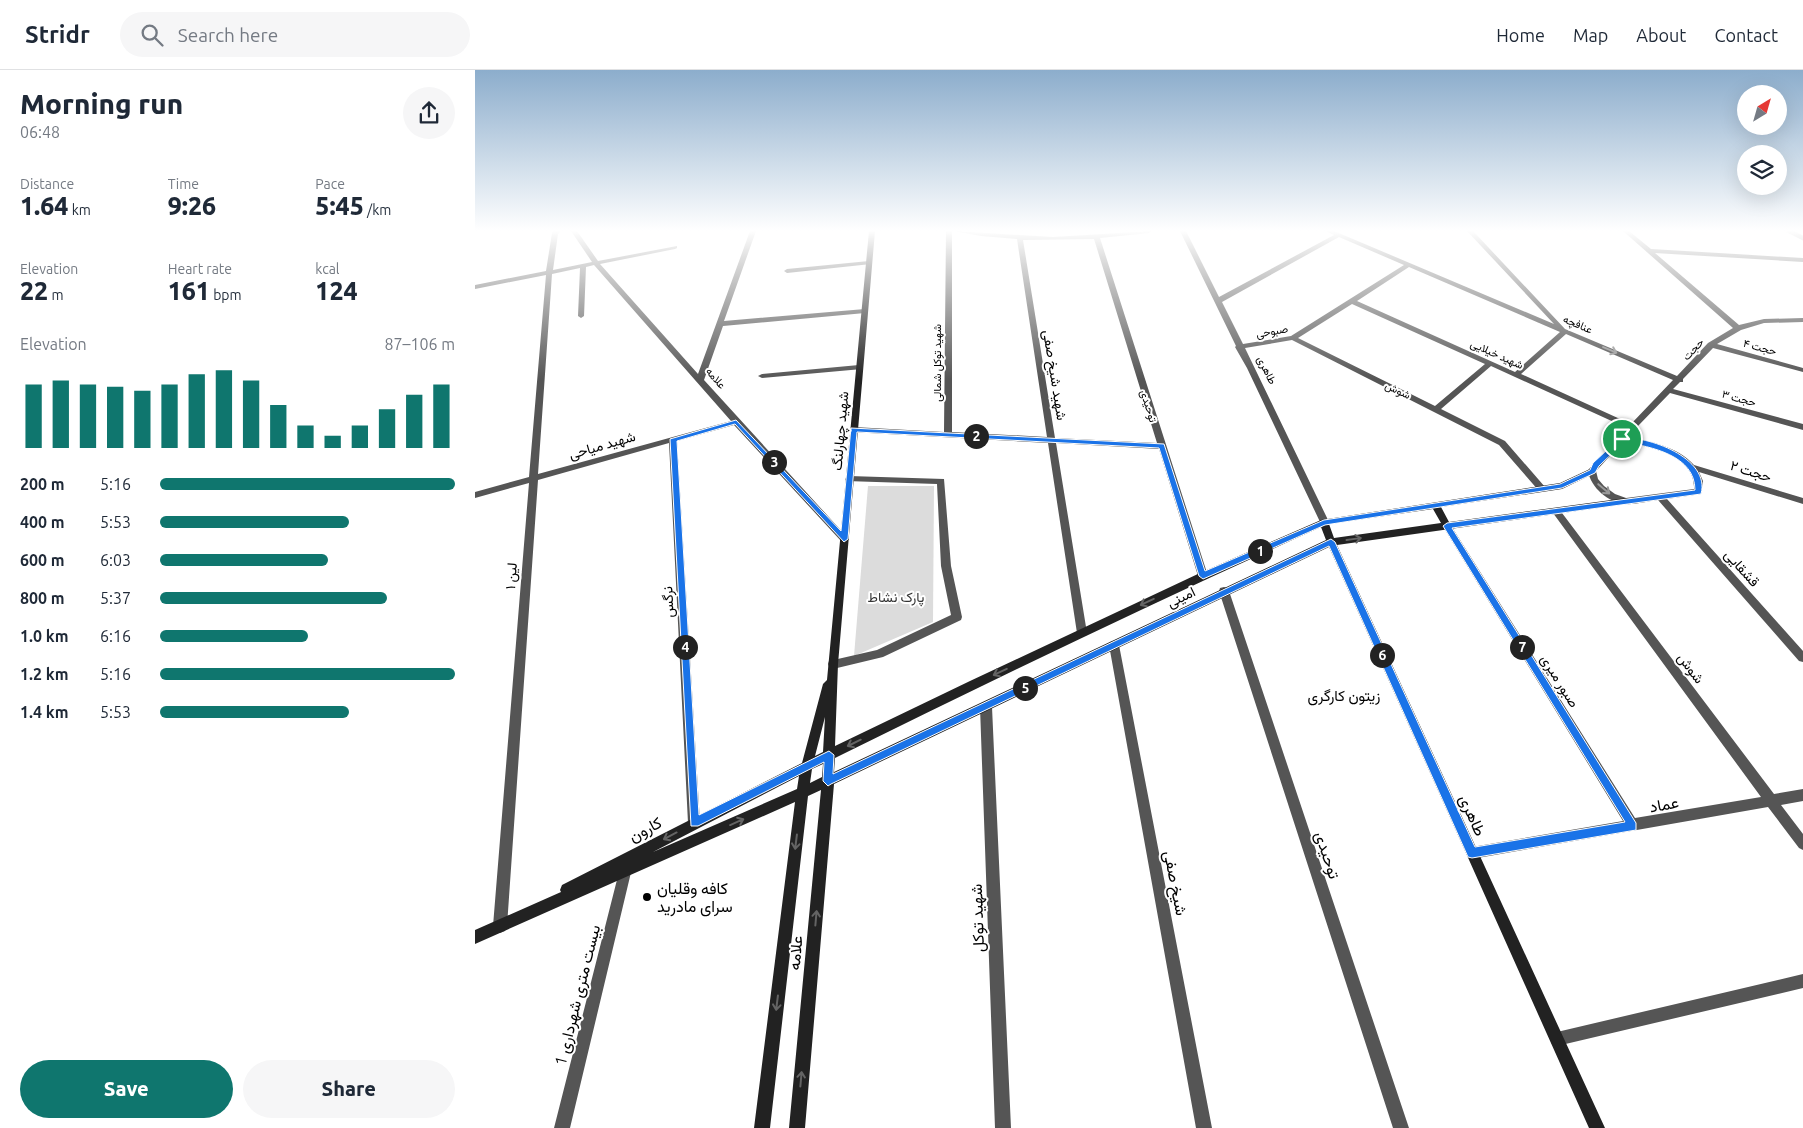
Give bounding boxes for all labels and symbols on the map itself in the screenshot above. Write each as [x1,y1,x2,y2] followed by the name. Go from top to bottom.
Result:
[1737,85,1787,135] north arrow
[1561,313,1595,337] street label: عنافچه
[1255,322,1289,341] street label: صبوحی
[931,324,944,402] street label: شهید توکل شمالی
[1037,329,1070,422] street label: شهید شیخ صفی
[1680,336,1707,363] street label: حجت
[1468,337,1526,372] street label: شهید خیلایی
[1742,337,1778,358] street label: حجت ۴
[1602,346,1617,355] one-way arrow
[1254,354,1279,386] street label: طاهری
[704,365,729,391] street label: علامه
[1383,379,1413,402] street label: شوش
[1137,388,1160,425] street label: توحیدی
[1720,388,1757,409] street label: حجت ۳
[829,391,853,471] street label: شهید چهارلنگ
[1601,418,1643,460] pin
[963,424,989,448] pin: 2
[567,428,637,463] street label: شهید میاحی
[761,450,787,474] pin: 3
[1728,457,1774,486] street label: حجت ۲
[1597,483,1610,494] one-way arrow
[1345,534,1361,544] one-way arrow
[1247,538,1273,564] pin: 1
[1721,546,1763,590] street label: قشقایی
[502,562,521,590] street label: لین ۱
[1164,583,1198,612] street label: امینی
[659,586,678,618] street label: نرگس
[868,589,924,607] park label: پارک نشاط
[1140,598,1155,608] one-way arrow
[673,634,697,660] pin: 4
[1509,634,1535,660] pin: 7
[1369,642,1395,668] pin: 6
[1674,650,1708,687] street label: شوش
[1537,652,1583,711] street label: صبور میری
[993,668,1008,677] one-way arrow
[1013,676,1037,700] pin: 5
[1308,687,1380,706] district label: زیتون کارگری
[847,739,862,748] one-way arrow
[1454,792,1490,839] street label: طاهری
[1648,793,1680,815] street label: عماد
[626,813,665,847] street label: کارون
[729,817,744,827] one-way arrow
[1310,829,1344,881] street label: توحیدی
[663,832,678,841] one-way arrow
[791,833,801,849] one-way arrow
[1158,849,1191,918] street label: شیخ صفی
[657,879,733,917] place label: کافه وقلیان سرای مادرید
[967,883,989,952] street label: شهید توکل
[641,891,653,903] marker: کافه وقلیان سرای مادرید
[811,910,820,926] one-way arrow
[551,923,605,1068] street label: بیست متری شهرداری 1
[785,935,805,971] street label: علامه
[772,995,782,1011] one-way arrow
[796,1072,806,1088] one-way arrow

